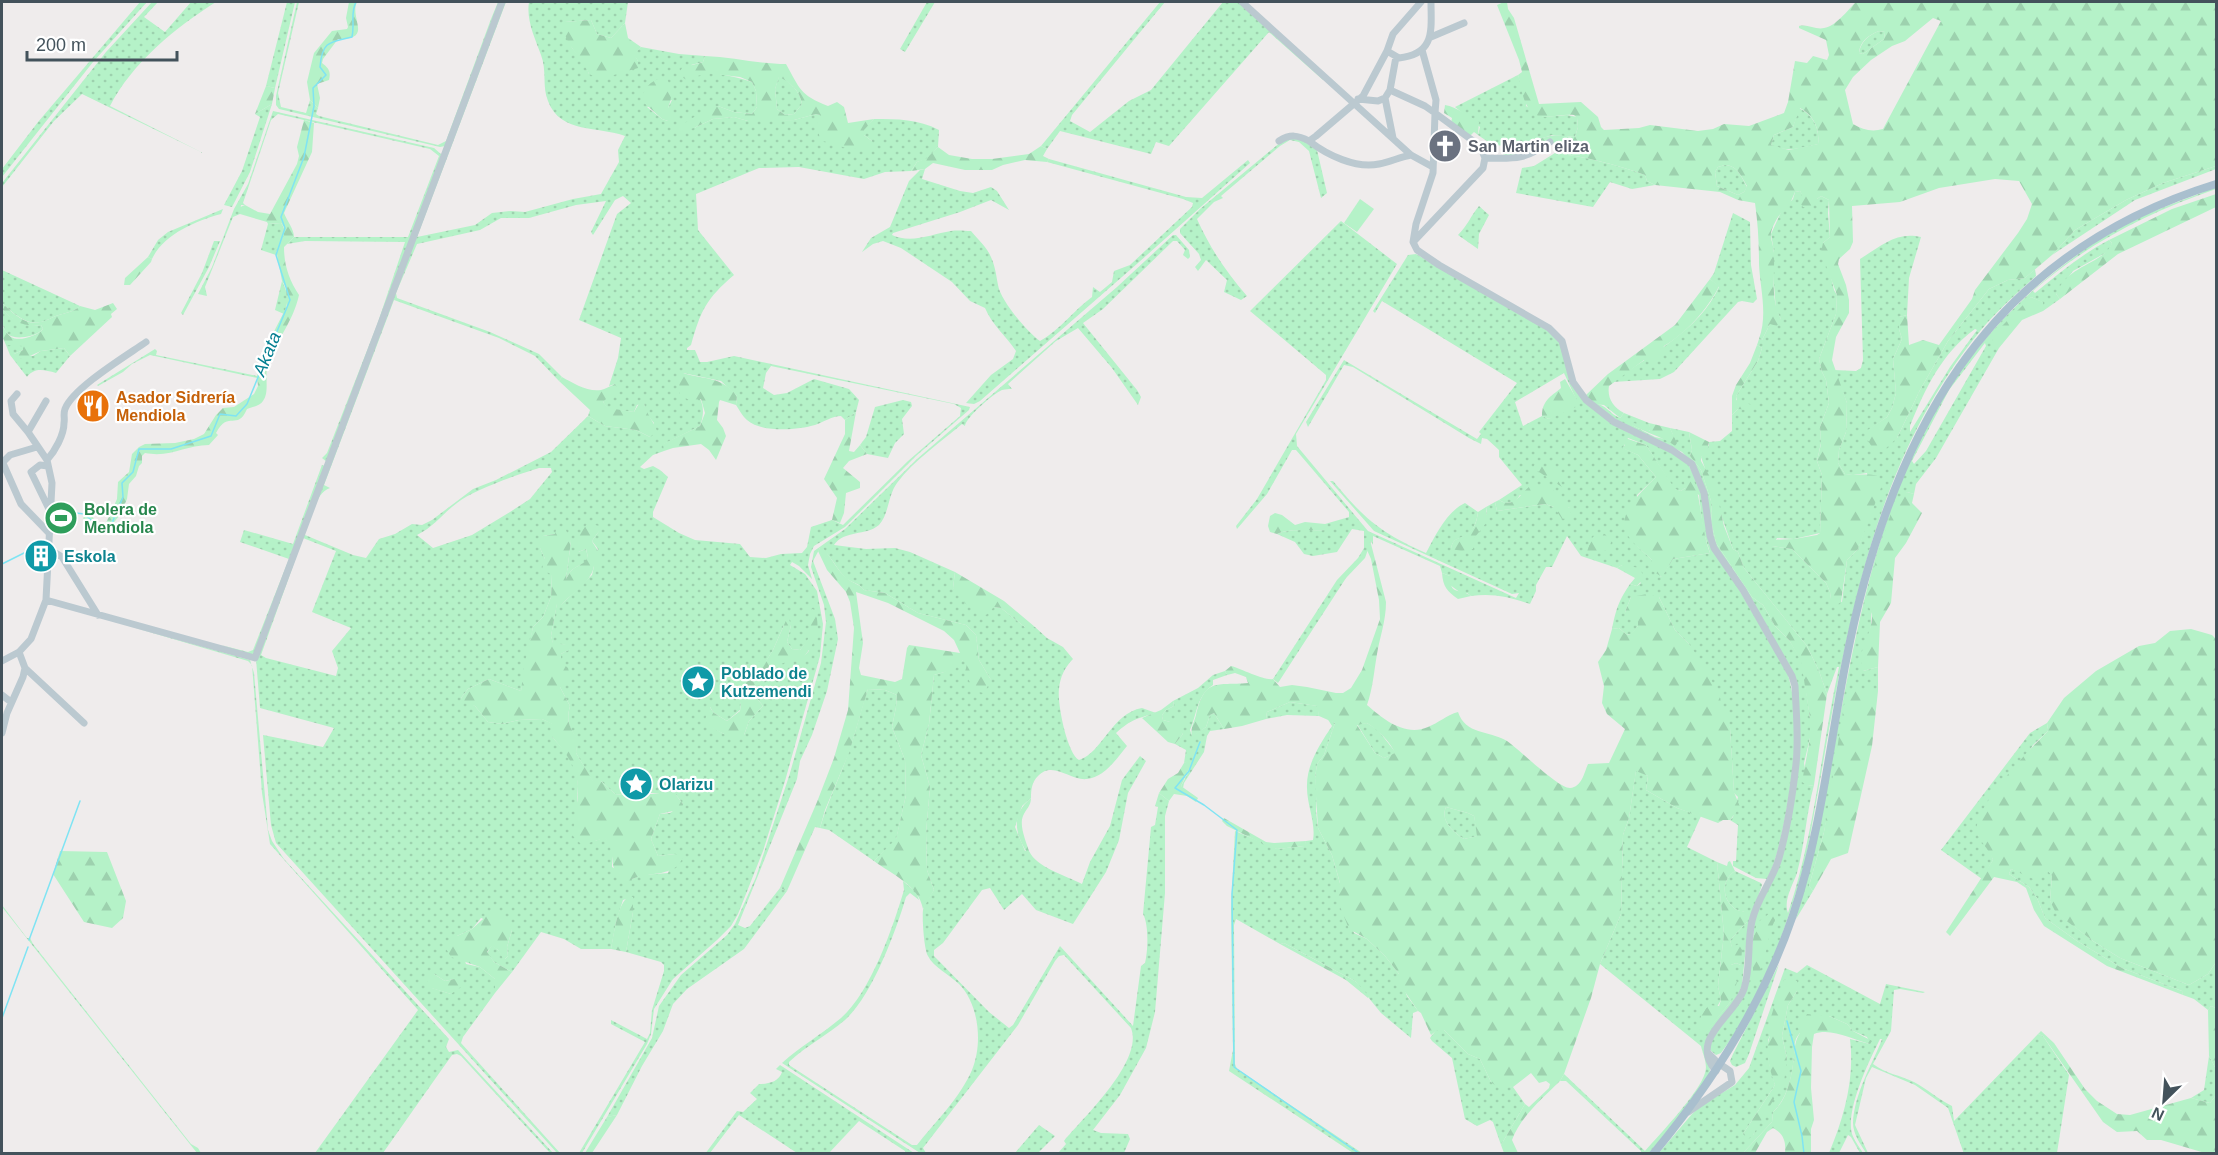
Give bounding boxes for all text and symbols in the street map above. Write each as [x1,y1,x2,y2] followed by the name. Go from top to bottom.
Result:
[27,24,177,62] scale bar
[36,35,86,55] text: 200 m
[1427,128,1463,164] church icon: San Martin eliza
[1468,138,1589,155] place label: San Martin eliza
[249,329,285,380] water label: Akata
[75,388,111,424] restaurant icon: Asador Sidrería Mendiola
[116,389,235,424] place label: Asador Sidrería Mendiola
[43,500,79,536] sports icon: Bolera de Mendiola
[84,501,157,536] place label: Bolera de Mendiola
[23,538,59,574] building icon: Eskola
[64,548,116,565] place label: Eskola
[680,664,716,700] place icon: Poblado de Kutzemendi
[721,665,812,700] place label: Poblado de Kutzemendi
[618,766,654,802] place icon: Olarizu
[659,776,713,793] place label: Olarizu
[2134,1071,2194,1131] north arrow
[2149,1104,2167,1124] text: N

